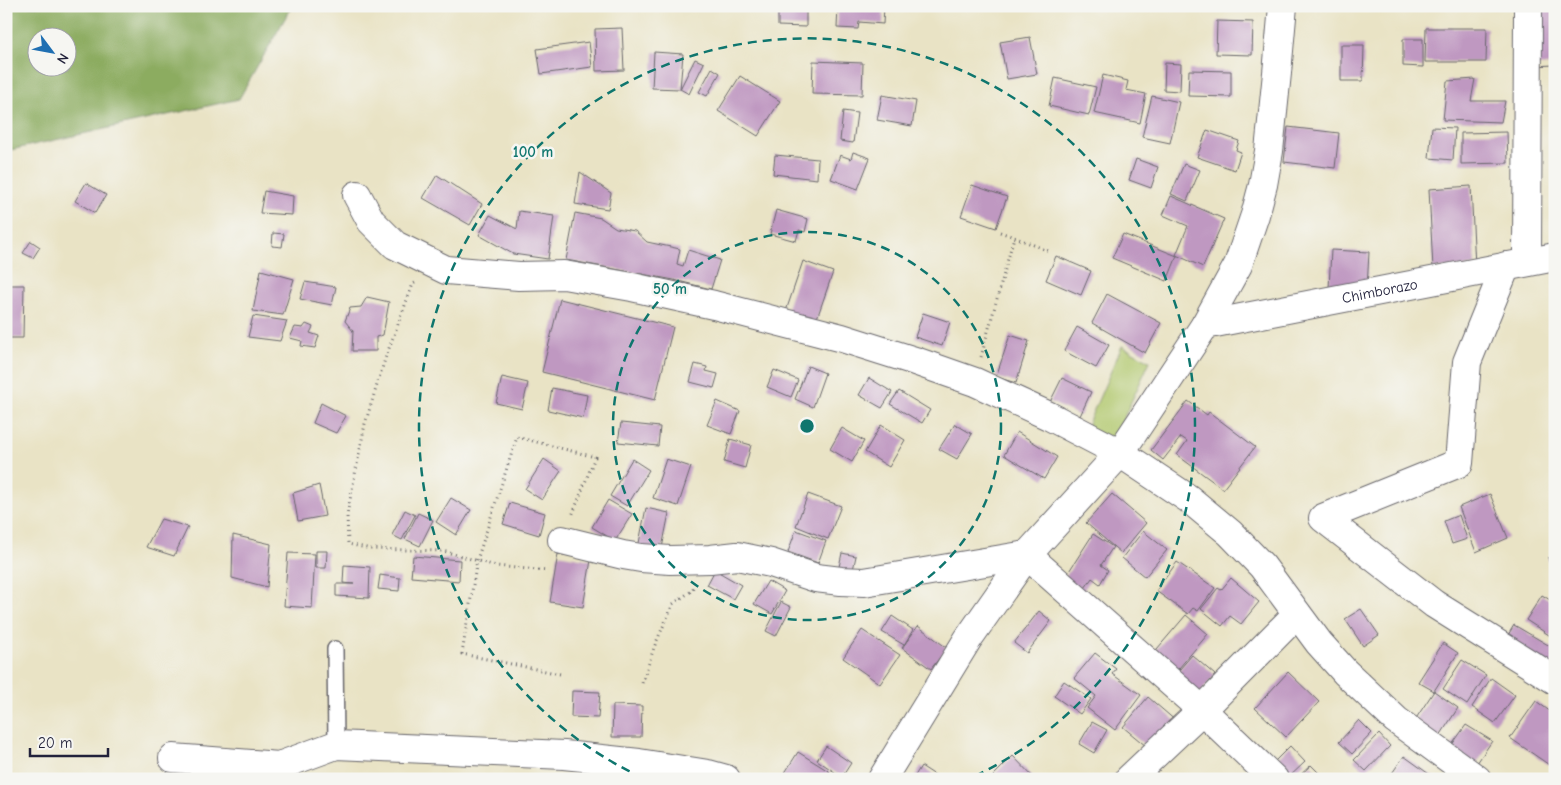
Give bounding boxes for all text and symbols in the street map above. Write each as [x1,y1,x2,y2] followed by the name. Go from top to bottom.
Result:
[28,28,78,78] north arrow
[53,50,72,67] text: N
[513,143,553,161] text: 100 m
[1340,275,1419,307] street label: Chimborazo
[653,280,687,298] text: 50 m
[798,417,816,435] centre of rings
[30,725,108,757] scale bar
[38,734,72,752] text: 20 m

